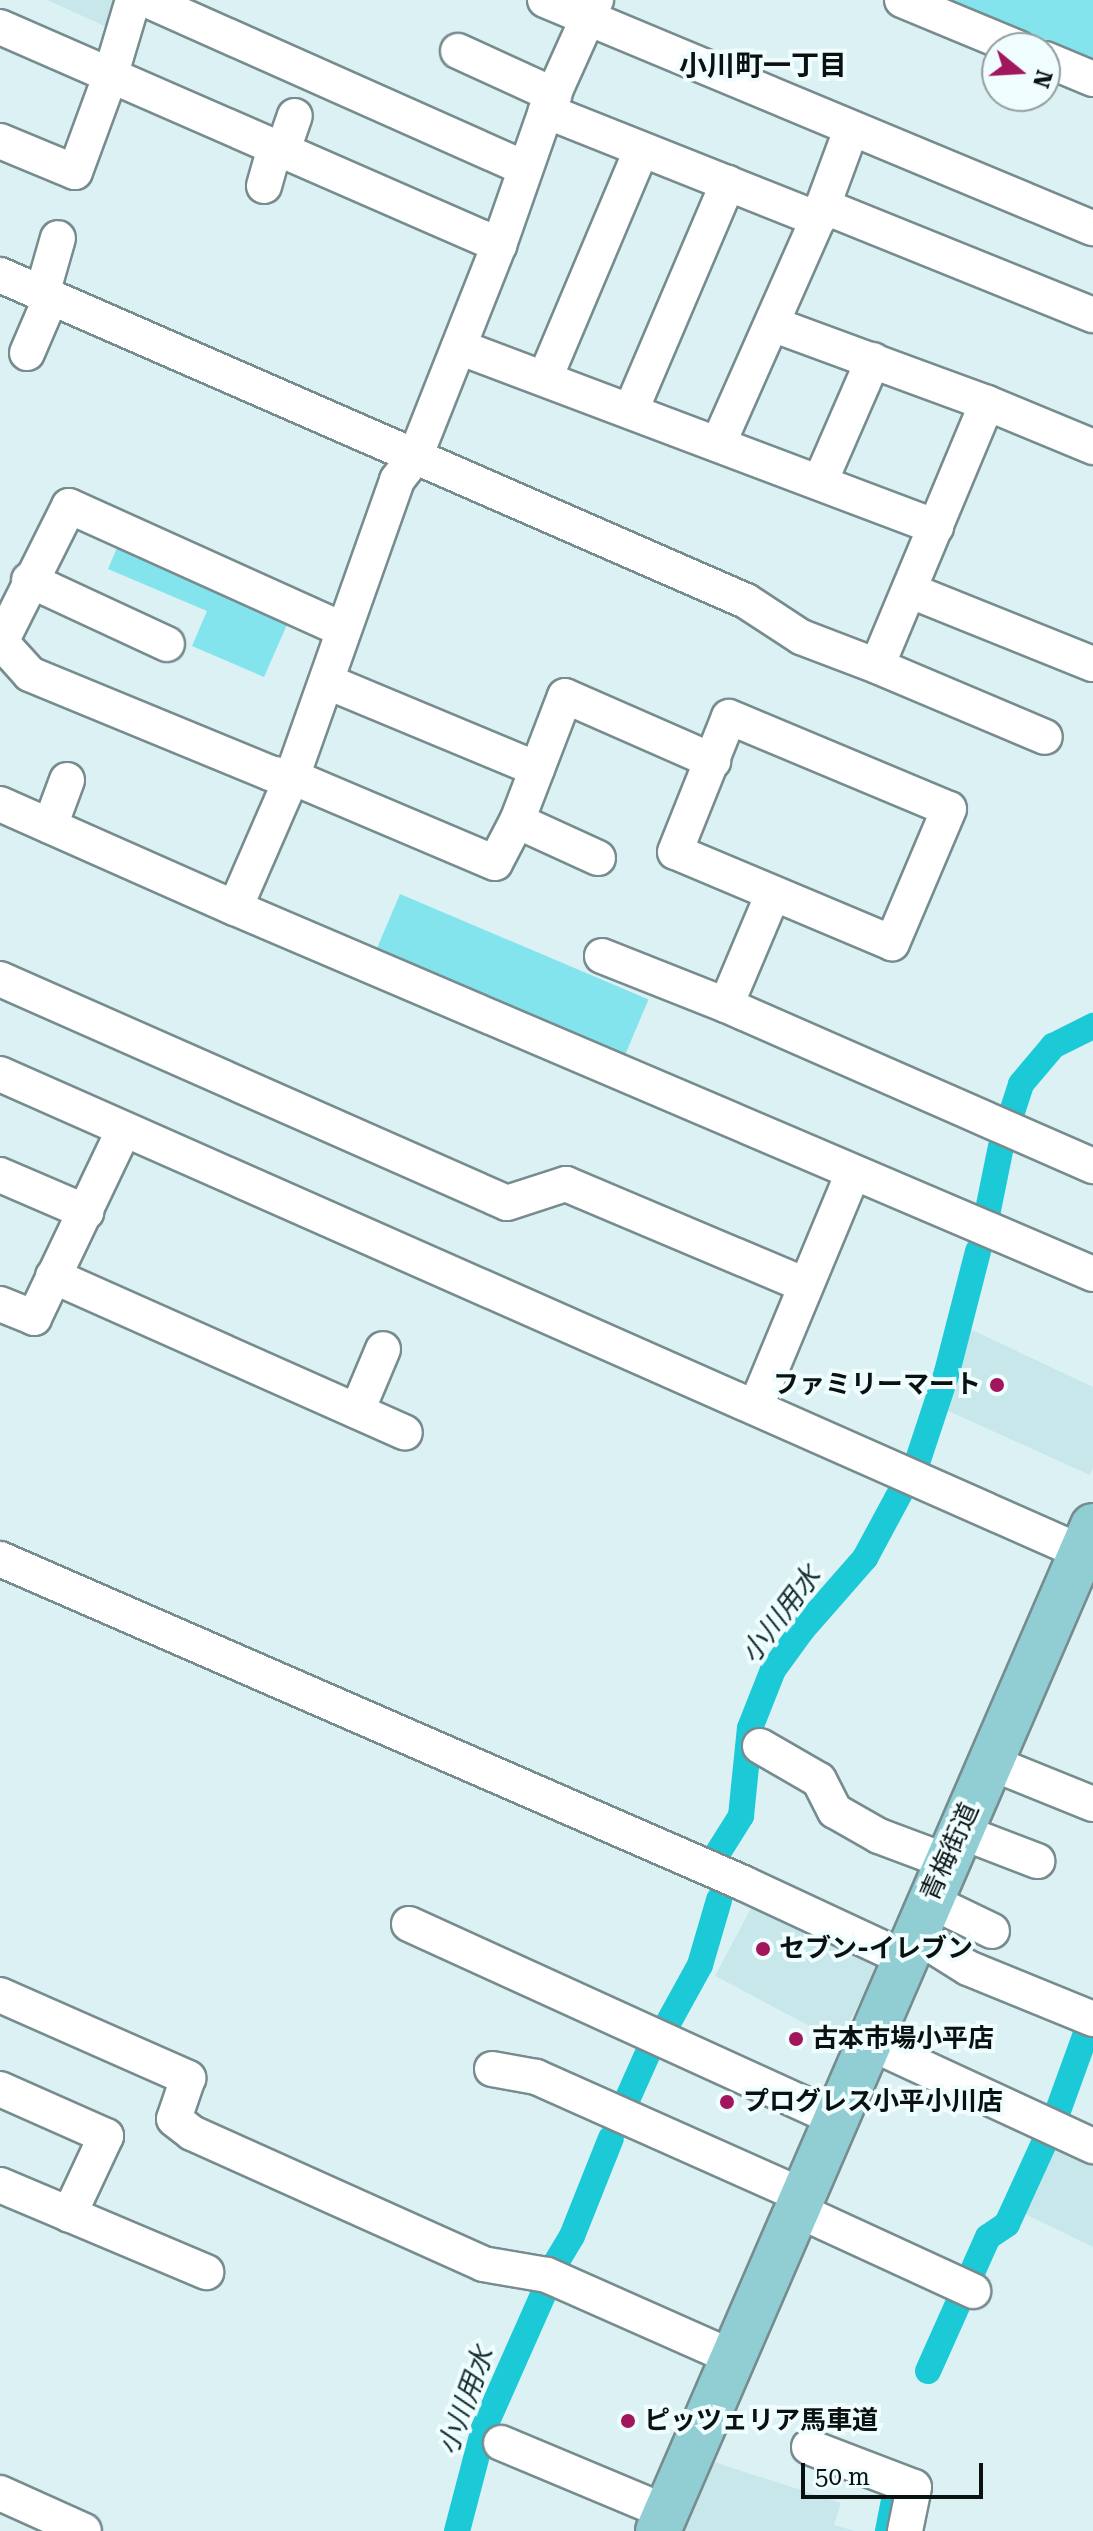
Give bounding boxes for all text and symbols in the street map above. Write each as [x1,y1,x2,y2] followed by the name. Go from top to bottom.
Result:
[981,32,1061,112] north arrow
[679,49,847,83] district label: 小川町一丁目
[1028,67,1057,91] text: N
[773,1369,981,1401] place label: ファミリーマート
[988,1376,1006,1394] marker: ファミリーマート
[734,1560,828,1670] water label: 小川用水
[915,1798,985,1906] street label: 青梅街道
[779,1933,973,1965] place label: セブン-イレブン
[754,1940,772,1958] marker: セブン-イレブン
[812,2023,994,2055] place label: 古本市場小平店
[787,2030,805,2048] marker: 古本市場小平店
[743,2086,1003,2118] place label: プログレス小平小川店
[718,2093,736,2111] marker: プログレス小平小川店
[431,2343,501,2459] water label: 小川用水
[644,2405,878,2437] place label: ピッツェリア馬車道
[619,2412,637,2430] marker: ピッツェリア馬車道
[805,2447,987,2497] scale bar
[815,2463,870,2491] text: 50 m

